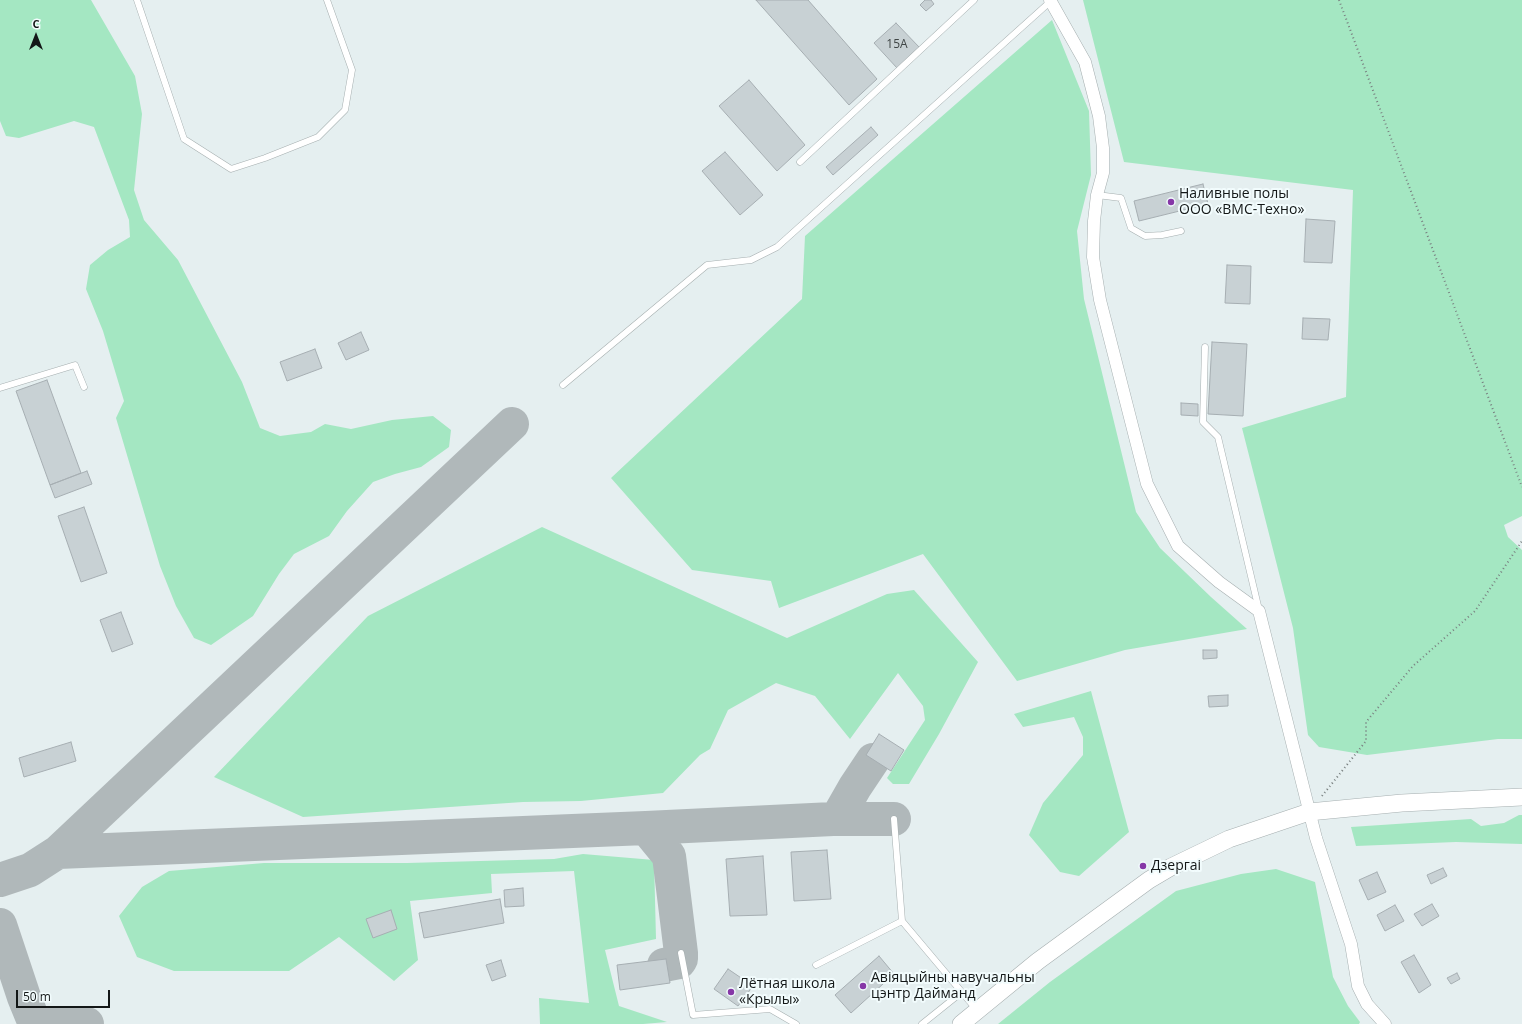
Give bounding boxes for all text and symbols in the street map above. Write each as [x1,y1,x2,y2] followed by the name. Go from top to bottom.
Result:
[16,16,56,56] north arrow
[32,16,40,31] text: С
[886,38,908,52] house number: 15А
[1179,186,1304,218] place label: Наливные полы ООО «ВМС-Техно»
[1166,197,1176,207] marker: Наливные полы ООО «ВМС-Техно»
[1151,858,1201,874] place label: Дзергаі
[1138,861,1148,871] marker: Дзергаі
[871,970,1035,1002] place label: Авіяцыйны навучальны цэнтр Дайманд
[739,976,835,1008] place label: Лётная школа «Крылы»
[858,981,868,991] marker: Авіяцыйны навучальны цэнтр Дайманд
[18,982,112,1008] scale bar
[726,987,736,997] marker: Лётная школа «Крылы»
[23,988,51,1005] text: 50 m

